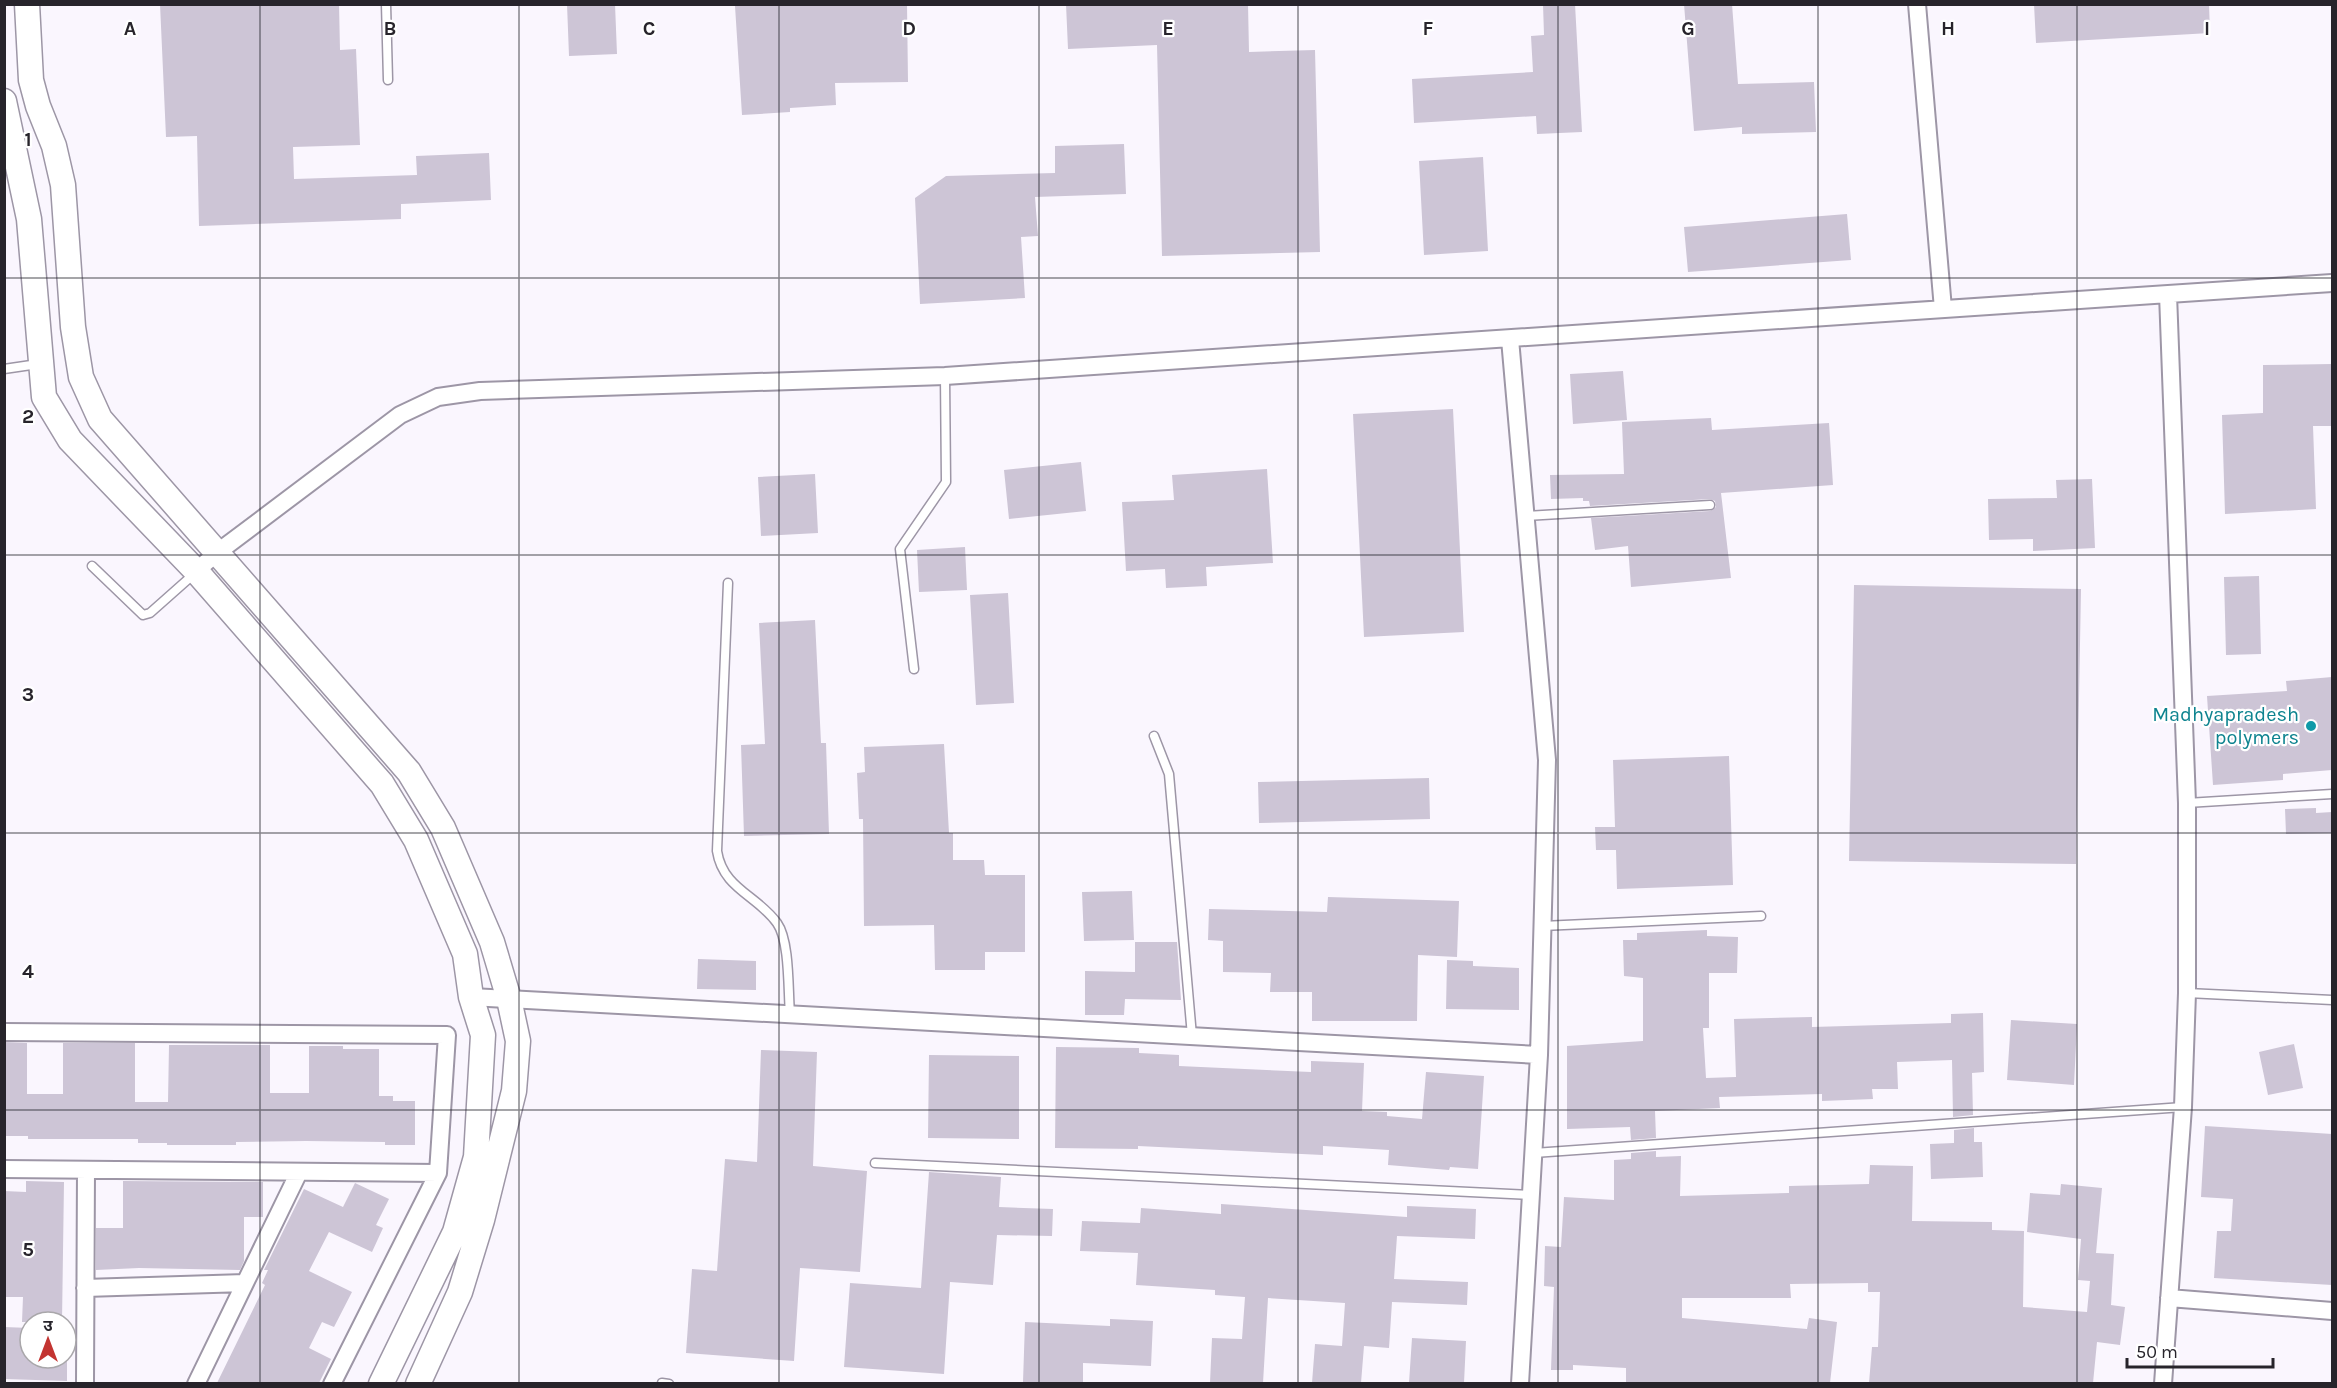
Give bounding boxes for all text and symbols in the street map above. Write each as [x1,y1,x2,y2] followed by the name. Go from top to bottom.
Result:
[124,17,137,40] text: A
[384,17,396,40] text: B
[643,17,655,40] text: C
[902,17,916,40] text: D
[1162,17,1174,40] text: E
[1423,17,1434,40] text: F
[1681,17,1695,40] text: G
[1941,17,1955,40] text: H
[2204,17,2210,40] text: I
[24,128,32,151] text: 1
[22,405,34,428] text: 2
[22,683,34,706] text: 3
[2152,703,2299,749] place label: Madhyapradesh polymers
[2304,719,2318,733] marker: Madhyapradesh polymers
[22,960,34,983] text: 4
[22,1238,34,1261] text: 5
[18,1310,78,1370] north arrow
[43,1316,53,1335] text: उ
[2127,1331,2272,1369] scale bar
[2136,1341,2178,1363] text: 50 m

